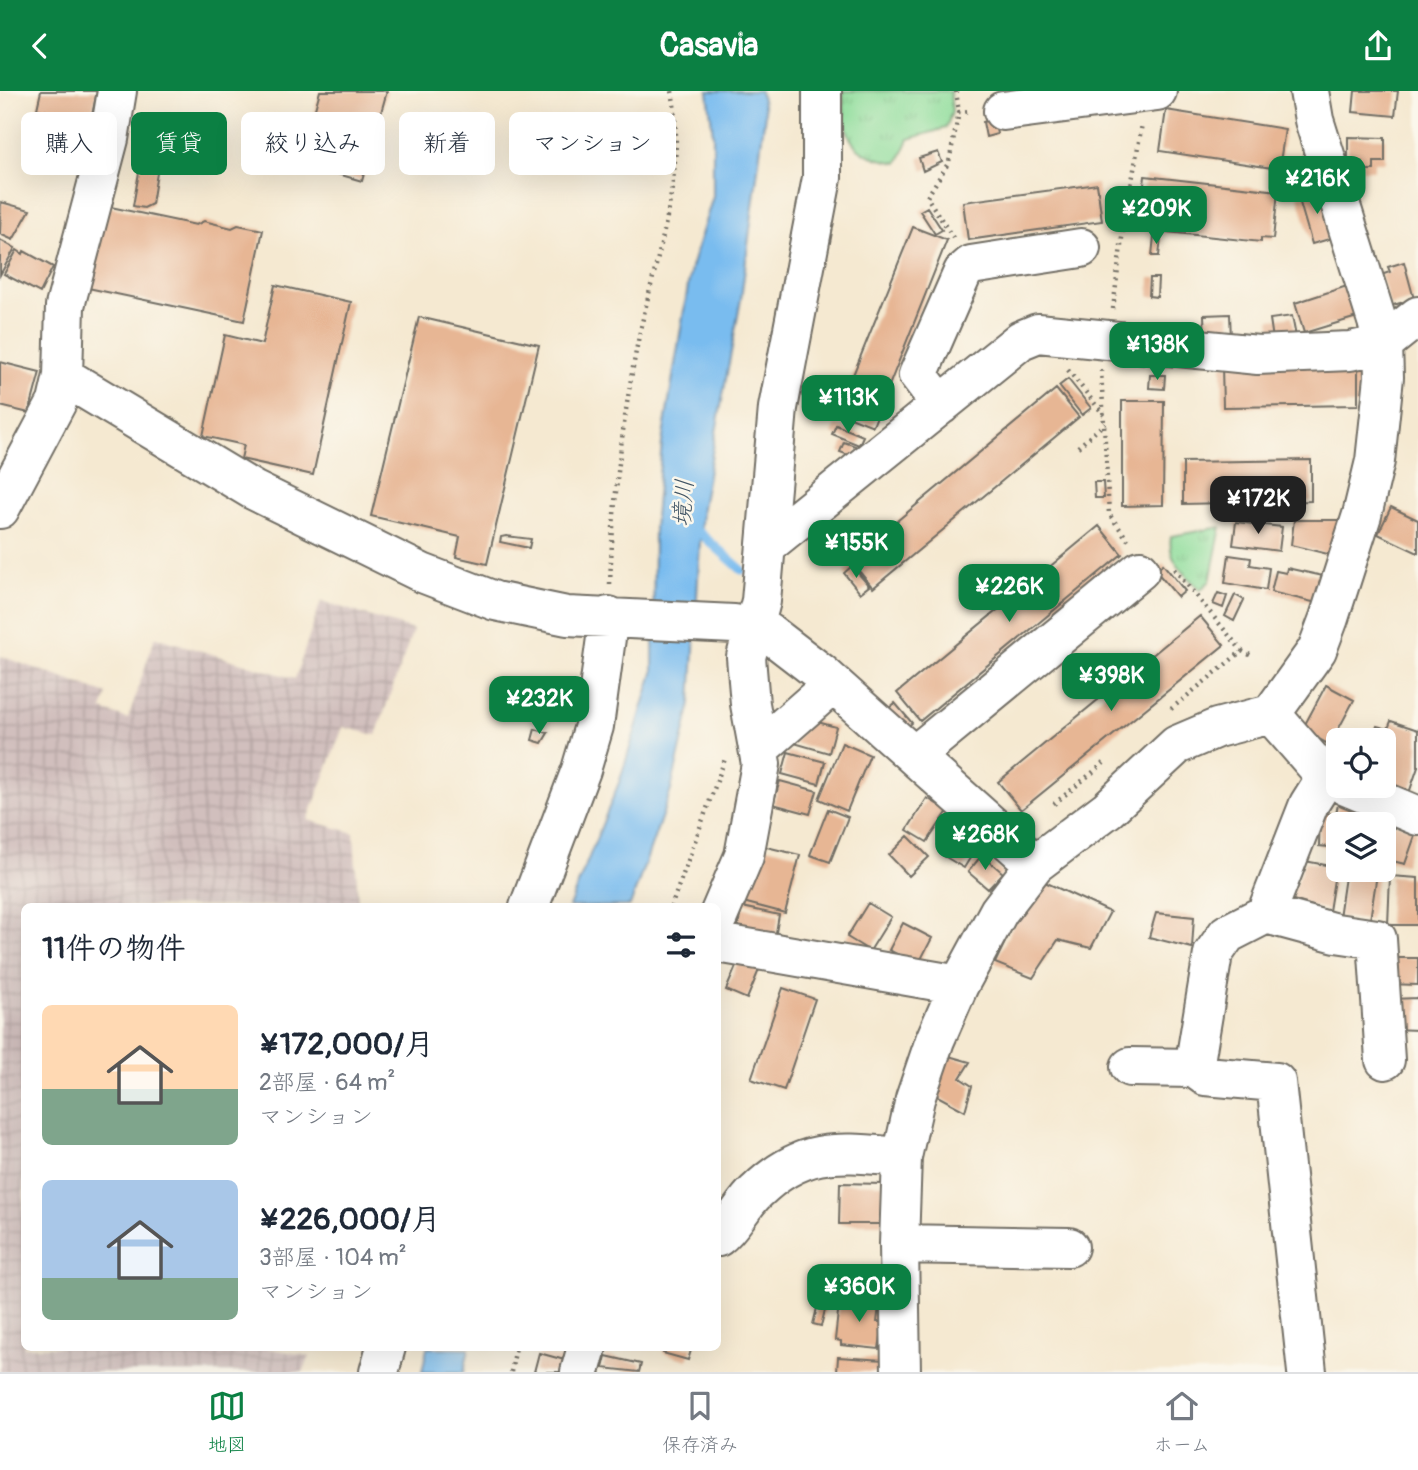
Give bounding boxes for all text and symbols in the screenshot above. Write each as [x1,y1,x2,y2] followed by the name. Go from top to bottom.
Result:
[660,26,758,66] text: Casavia
[21,27,59,65] icon: back
[1359,27,1397,65] icon: share
[21,112,117,175] chip: 購入
[131,112,227,175] chip: 賃貸
[241,112,385,175] chip: 絞り込み
[399,112,495,175] chip: 新着
[509,112,676,175] chip: マンション
[1268,157,1366,216] pin: ¥216K
[1284,164,1350,193] text: ¥216K
[1107,187,1205,246] pin: ¥209K
[1121,194,1191,223] text: ¥209K
[1108,323,1206,382] pin: ¥138K
[1125,330,1189,359] text: ¥138K
[799,375,897,435] pin: ¥113K
[818,383,878,412] text: ¥113K
[1209,477,1307,536] pin: ¥172K
[667,478,700,528] water label: 境川
[1226,484,1290,513] text: ¥172K
[807,521,905,580] pin: ¥155K
[824,528,888,557] text: ¥155K
[960,565,1058,624] pin: ¥226K
[975,572,1043,601] text: ¥226K
[1062,653,1160,713] pin: ¥398K
[1078,661,1144,690] text: ¥398K
[490,677,588,736] pin: ¥232K
[505,684,573,713] text: ¥232K
[1326,728,1396,882] map controls
[1326,728,1396,798] button: locate
[1326,812,1396,882] button: layers
[936,813,1034,872] pin: ¥268K
[951,820,1019,849] text: ¥268K
[662,926,700,964] icon: filters
[42,930,185,967] text: 11件の物件
[259,1026,434,1063] text: ¥172,000/月
[98,1033,182,1117] icon: home
[259,1068,395,1097] text: 2部屋 · 64 m²
[259,1102,373,1131] text: マンション
[259,1201,441,1238] text: ¥226,000/月
[98,1208,182,1292] icon: home
[259,1243,407,1272] text: 3部屋 · 104 m²
[810,1265,908,1324] pin: ¥360K
[823,1272,895,1301] text: ¥360K
[259,1277,373,1306] text: マンション
[208,1387,246,1457] tab: 地図
[662,1387,738,1457] tab: 保存済み
[1154,1387,1210,1457] tab: ホーム

